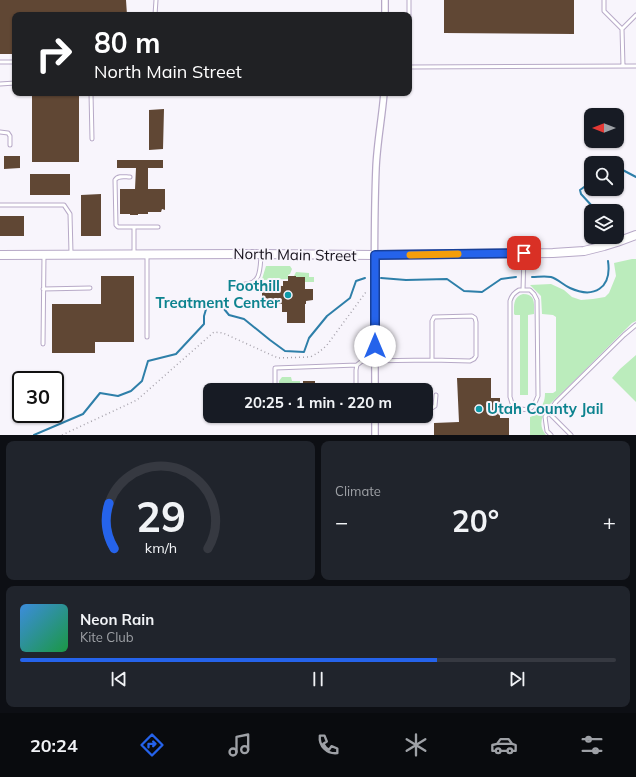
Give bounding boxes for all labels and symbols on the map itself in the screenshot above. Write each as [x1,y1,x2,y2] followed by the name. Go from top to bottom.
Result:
[584,108,624,148] north arrow
[507,236,541,270] pin
[233,244,357,265] street label: North Main Street
[156,276,280,312] place label: Foothill Treatment Center
[283,290,293,300] marker: Foothill Treatment Center
[354,325,396,367] position arrow
[12,371,64,423] speed limit sign: 30
[487,399,603,418] place label: Utah County Jail
[474,404,484,414] marker: Utah County Jail

